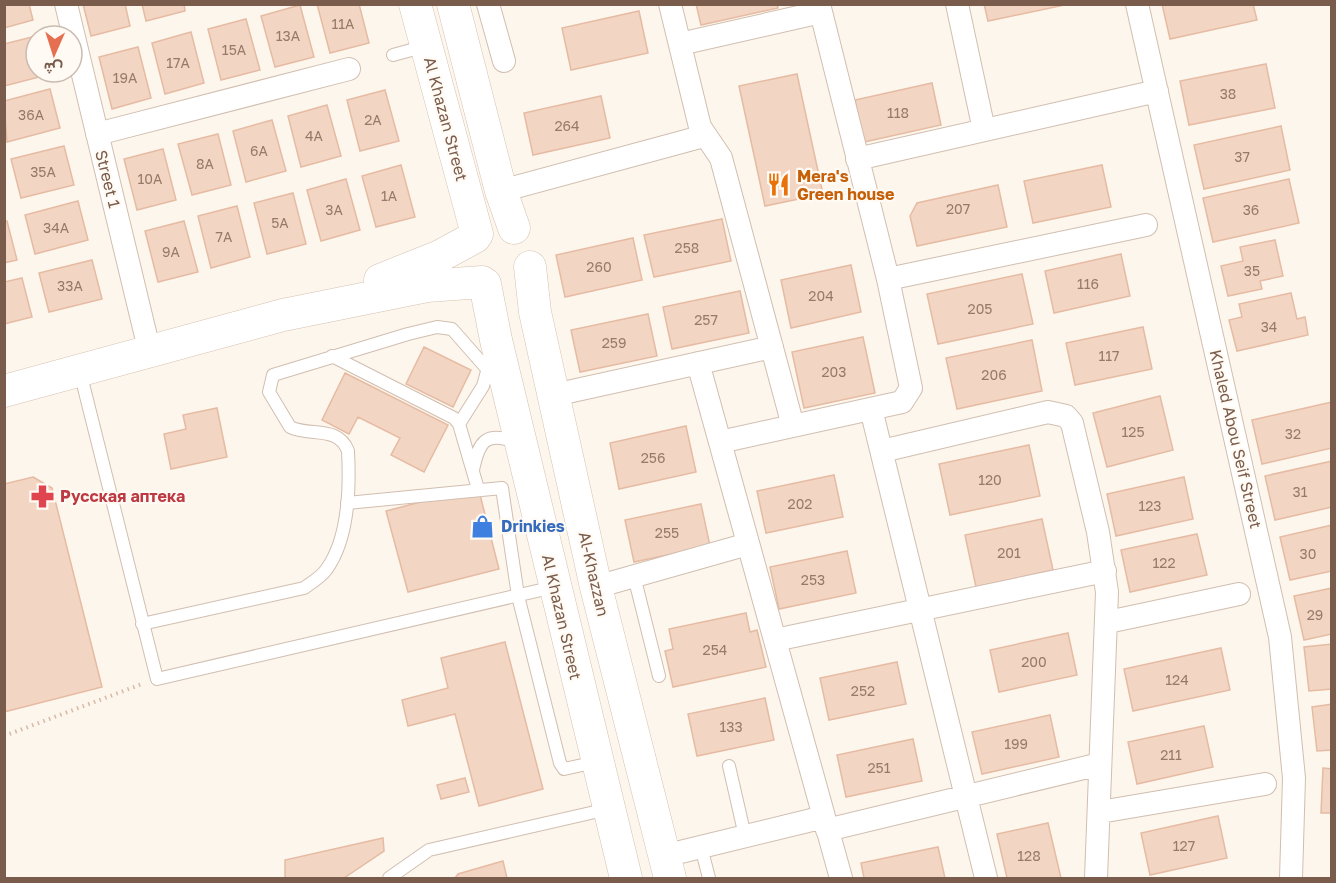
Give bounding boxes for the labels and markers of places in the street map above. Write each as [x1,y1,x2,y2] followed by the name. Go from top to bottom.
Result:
[797,166,895,204] place label: Mera's Green house
[766,172,792,198] restaurant icon: Mera's Green house
[29,483,55,509] pharmacy icon: Русская аптека
[60,486,185,506] place label: Русская аптека
[470,513,496,539] shop icon: Drinkies
[501,516,565,536] place label: Drinkies

